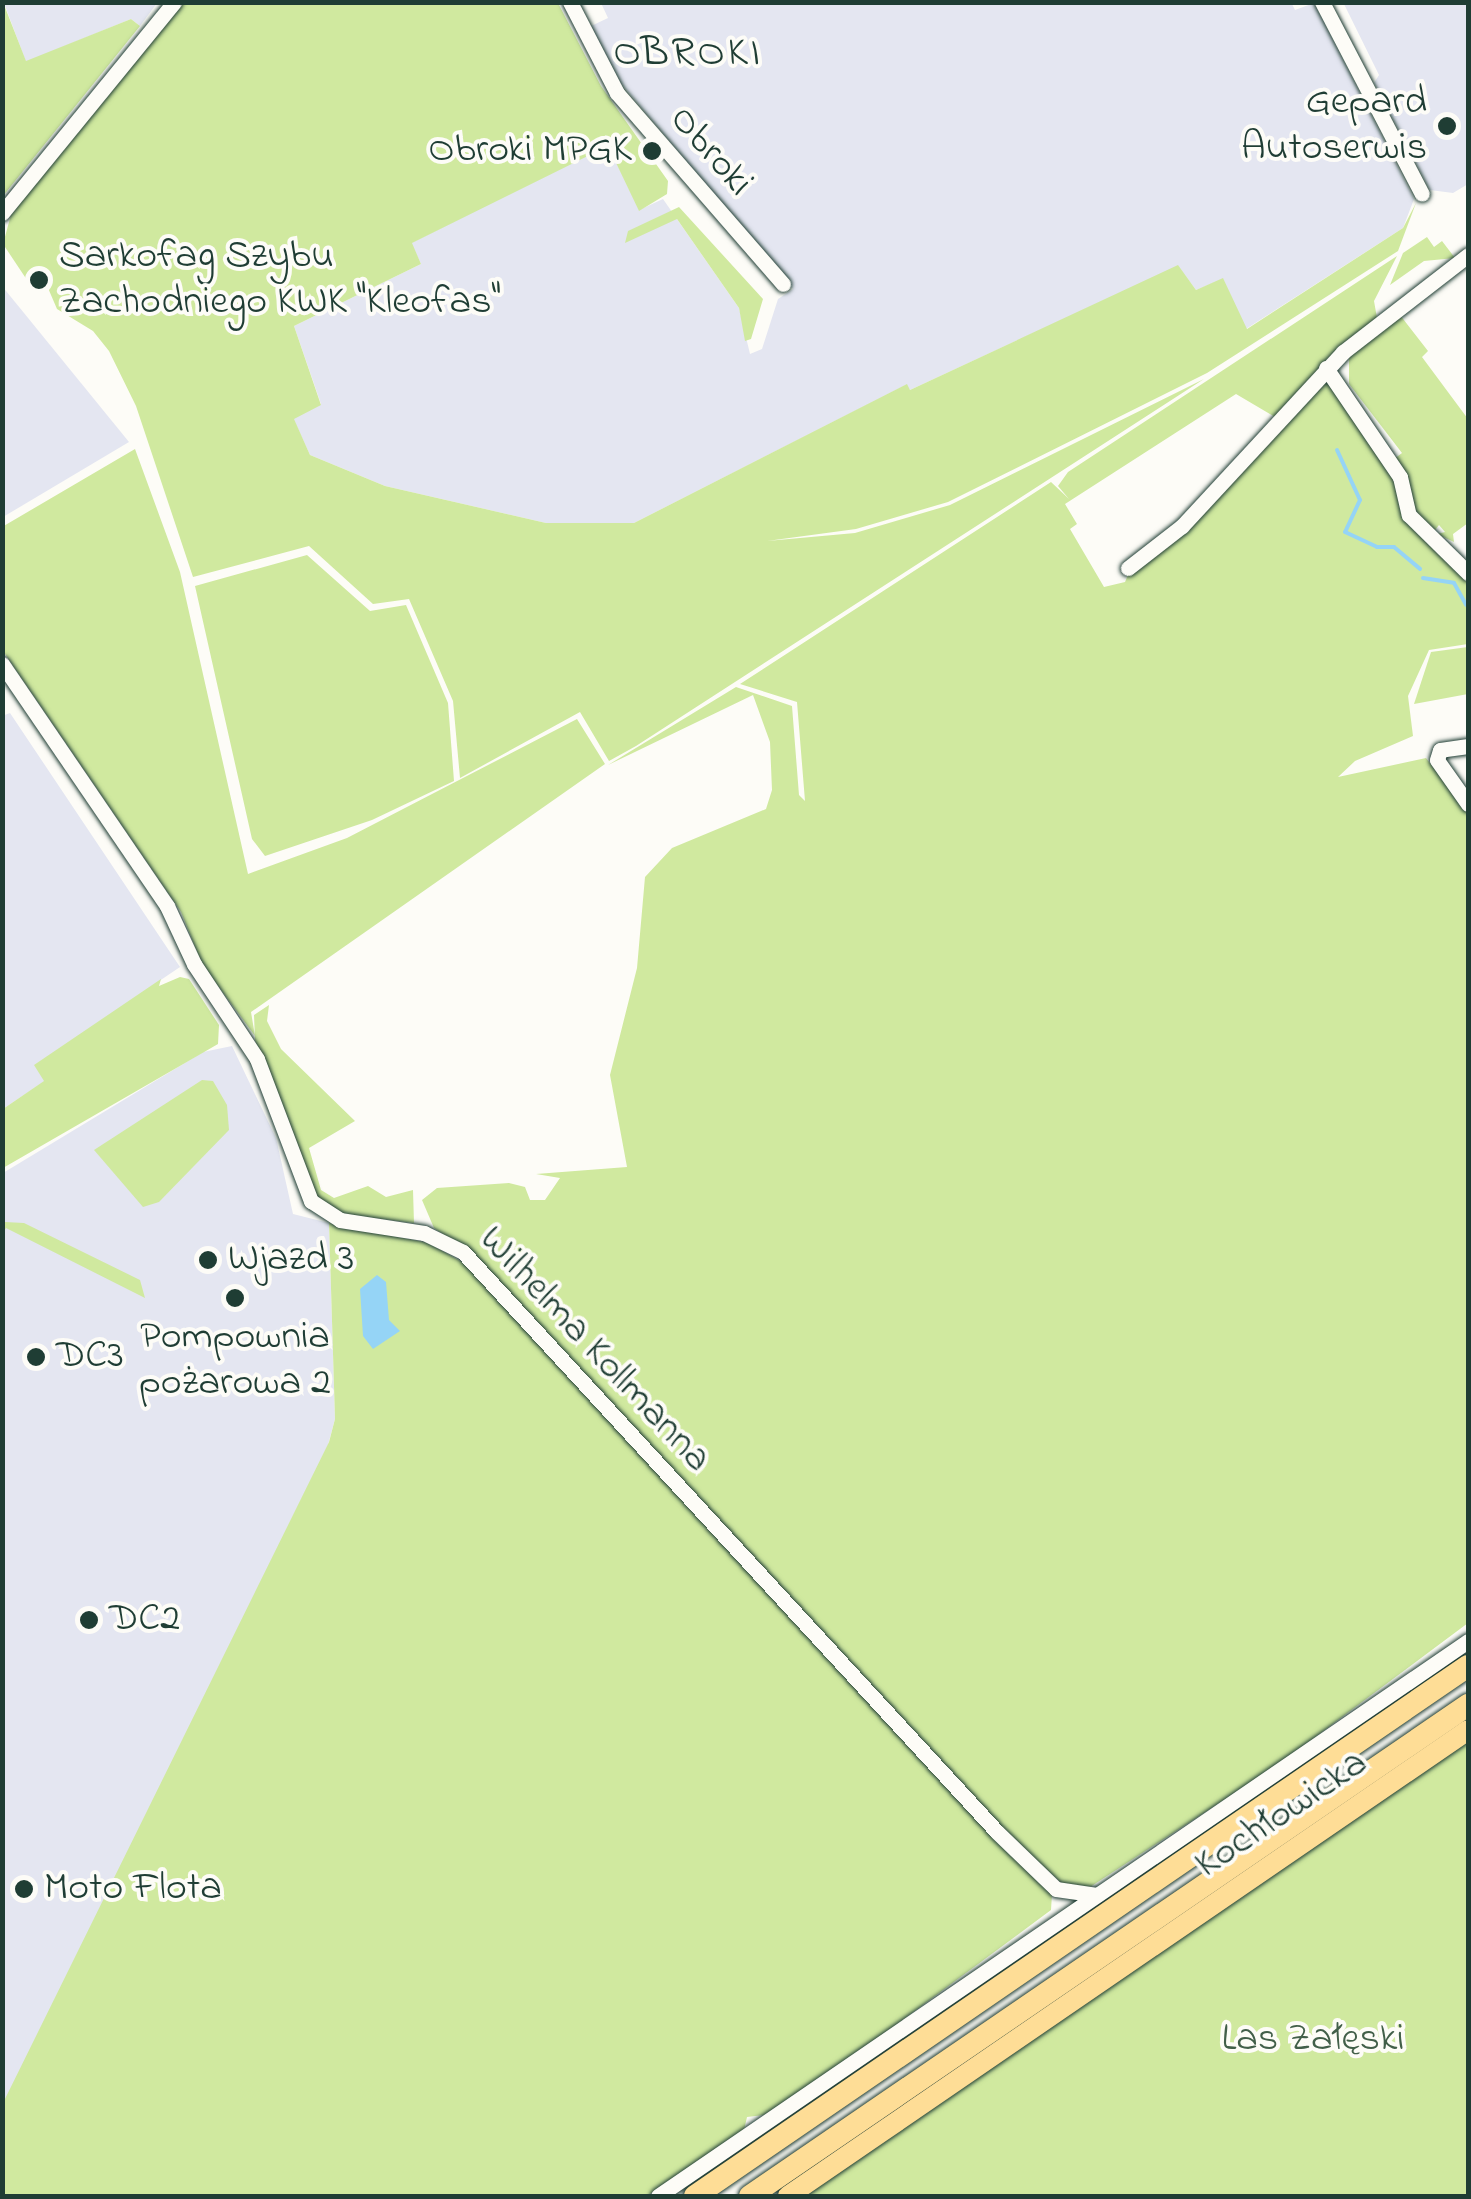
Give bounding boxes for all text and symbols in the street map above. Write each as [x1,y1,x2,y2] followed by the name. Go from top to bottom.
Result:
[613,29,763,79] district label: OBROKI
[1241,79,1427,173] place label: Gepard Autoserwis
[658,97,762,207] street label: Obroki
[1436,115,1458,137] marker: Gepard Autoserwis
[428,127,632,175] place label: Obroki MPGK
[641,140,663,162] marker: Obroki MPGK
[59,233,501,327] place label: Sarkofag Szybu Zachodniego KWK "Kleofas"
[28,269,50,291] marker: Sarkofag Szybu Zachodniego KWK "Kleofas"
[468,1217,720,1483] street label: Wilhelma Kollmanna
[228,1236,354,1284] place label: Wjazd 3
[197,1249,219,1271] marker: Wjazd 3
[224,1287,246,1309] marker: Pompownia pożarowa 2
[139,1314,331,1408] place label: Pompownia pożarowa 2
[56,1333,124,1381] place label: DC3
[25,1346,47,1368] marker: DC3
[109,1596,180,1644] place label: DC2
[78,1609,100,1631] marker: DC2
[1187,1740,1377,1890] street label: Kochłowicka
[44,1865,222,1913] place label: Moto Flota
[13,1878,35,1900] marker: Moto Flota
[1221,2016,1405,2064] park label: Las Załęski

